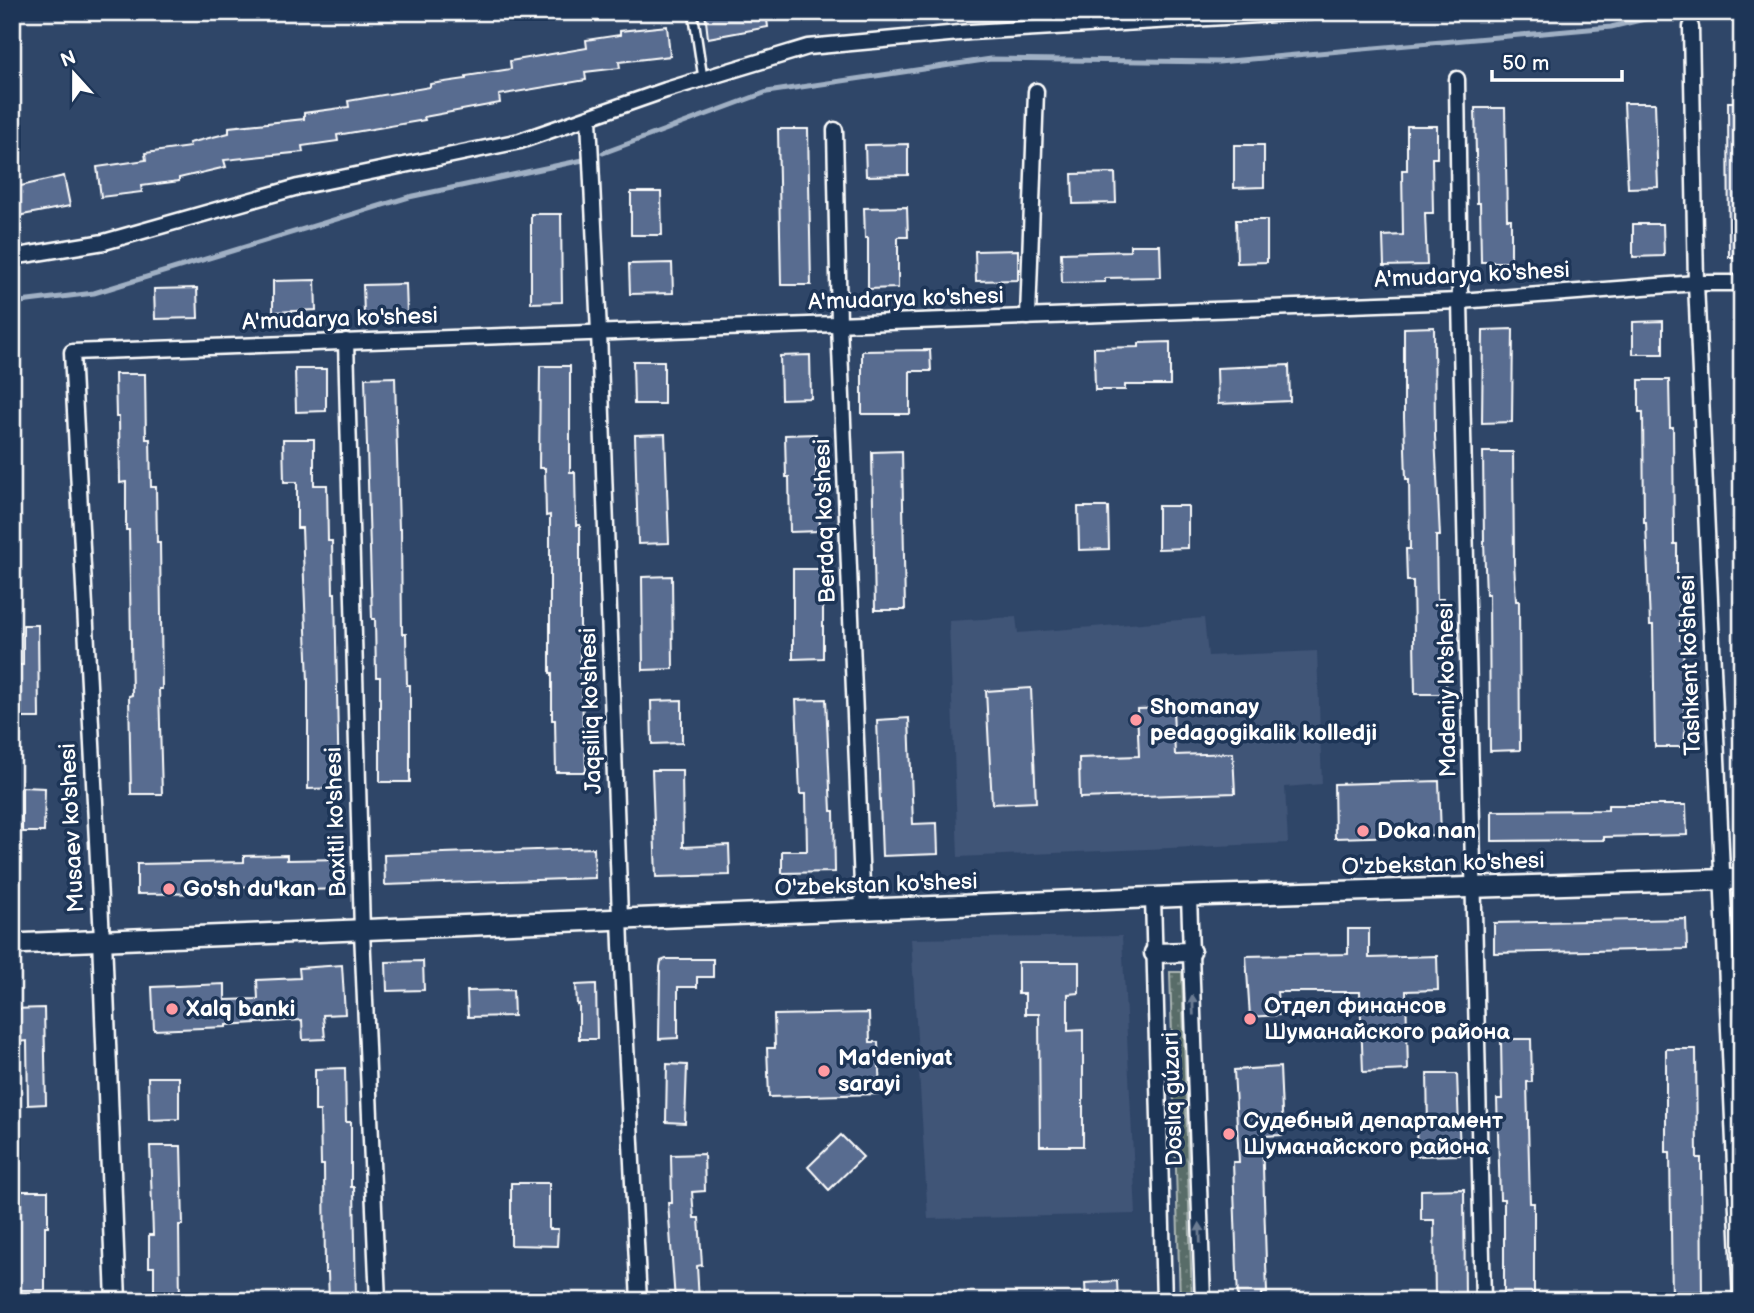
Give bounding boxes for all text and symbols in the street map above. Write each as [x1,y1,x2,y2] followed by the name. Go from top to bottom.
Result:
[38,38,108,108] north arrow
[1492,38,1621,82] scale bar
[58,46,79,73] text: N
[1502,51,1549,76] text: 50 m
[1373,256,1571,294] street label: A'mudarya ko'shesi
[808,282,1004,316] street label: A'mudarya ko'shesi
[242,302,438,336] street label: A'mudarya ko'shesi
[808,438,842,604] street label: Berdaq ko'shesi
[1673,574,1707,756] street label: Tashkent ko'shesi
[1431,602,1463,778] street label: Madeniy ko'shesi
[574,627,608,795] street label: Jaqsiliq ko'shesi
[1150,693,1377,747] place label: Shomanay pedagogikalik kolledji
[1128,712,1144,728] marker: Shomanay pedagogikalik kolledji
[54,743,90,913] street label: Musaev ko'shesi
[319,746,353,898] street label: Baxitli ko'shesi
[1377,817,1476,845] place label: Doka nan
[1355,823,1371,839] marker: Doka nan
[1341,846,1545,882] street label: O'zbekstan ko'shesi
[774,867,978,903] street label: O'zbekstan ko'shesi
[183,875,316,903] place label: Go'sh du'kan
[161,881,177,897] marker: Go'sh du'kan
[1264,992,1510,1046] place label: Отдел финансов Шуманайского района
[1187,994,1198,1016] one-way arrow
[186,995,295,1023] place label: Xalq banki
[164,1001,180,1017] marker: Xalq banki
[1242,1011,1258,1027] marker: Отдел финансов Шуманайского района
[1157,1031,1189,1167] street label: Doslıq gúzari
[838,1044,953,1098] place label: Ma'deniyat sarayi
[816,1063,832,1079] marker: Ma'deniyat sarayi
[1243,1107,1503,1161] place label: Судебный департамент Шуманайского района
[1221,1126,1237,1142] marker: Судебный департамент Шуманайского района
[1195,1221,1206,1243] one-way arrow

